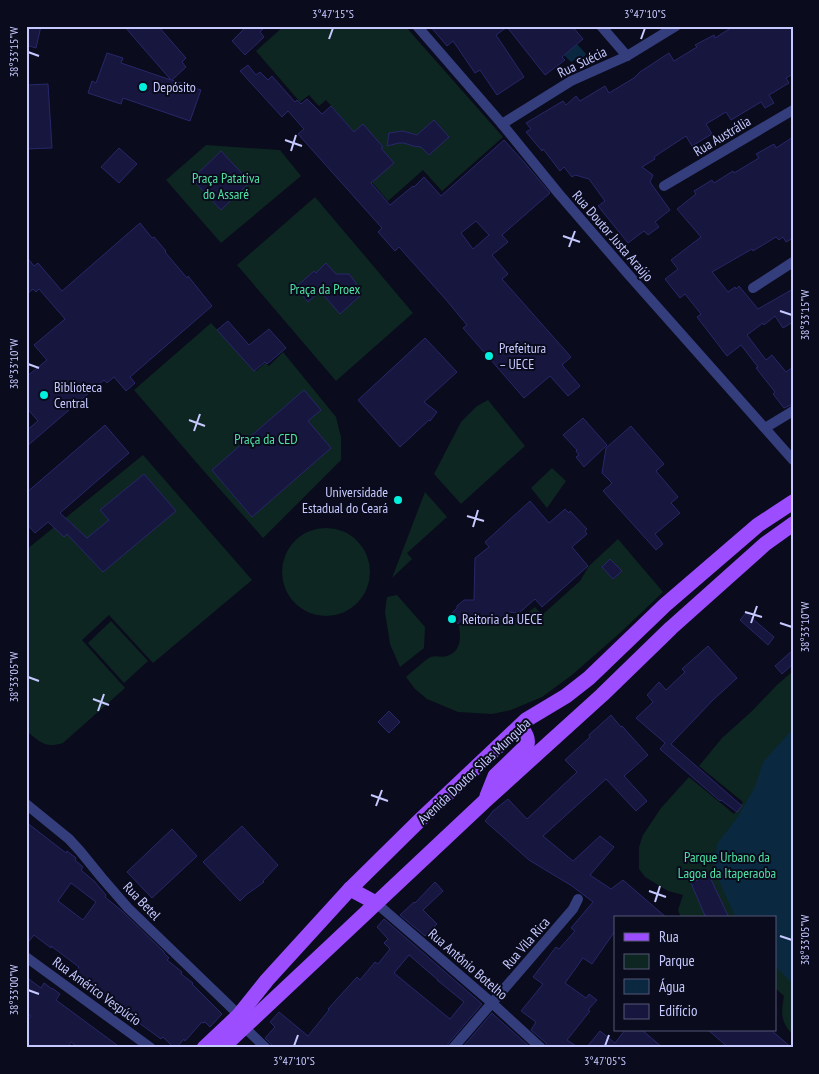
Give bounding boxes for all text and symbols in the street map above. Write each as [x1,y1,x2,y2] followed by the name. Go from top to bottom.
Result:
[312,6,354,21] text: 3°47'15"S
[624,6,666,21] text: 3°47'10"S
[6,27,21,77] text: 38°33'15"W
[554,42,610,82] street label: Rua Suécia
[153,78,196,96] place label: Depósito
[137,81,149,93] marker: Depósito
[690,112,754,160] street label: Rua Austrália
[192,169,260,203] park label: Praça Patativa do Assaré
[569,187,657,285] street label: Rua Doutor Justa Araújo
[290,280,361,298] park label: Praça da Proex
[797,290,812,340] text: 38°33'15"W
[6,339,21,389] text: 38°33'10"W
[499,339,546,373] place label: Prefeitura – UECE
[483,350,495,362] marker: Prefeitura – UECE
[54,378,102,412] place label: Biblioteca Central
[38,389,50,401] marker: Biblioteca Central
[234,430,298,448] park label: Praça da CED
[302,483,388,517] place label: Universidade Estadual do Ceará
[392,494,404,506] marker: Universidade Estadual do Ceará
[797,602,812,652] text: 38°33'10"W
[462,610,543,628] place label: Reitoria da UECE
[446,613,458,625] marker: Reitoria da UECE
[6,652,21,702] text: 38°33'05"W
[414,714,534,828] street label: Avenida Doutor Silas Munguba
[678,848,776,882] park label: Parque Urbano da Lagoa da Itaperaoba
[119,878,165,925] street label: Rua Betel
[499,913,553,973] street label: Rua Vila Rica
[797,915,812,965] text: 38°33'05"W
[614,916,776,1032] legend
[425,925,511,1003] street label: Rua Antônio Botelho
[659,927,679,946] text: Rua
[659,951,695,970] text: Parque
[49,953,145,1029] street label: Rua Américo Vespúcio
[6,965,21,1015] text: 38°33'00"W
[659,977,685,996] text: Água
[659,1001,697,1020] text: Edifício
[273,1053,315,1068] text: 3°47'10"S
[584,1053,626,1068] text: 3°47'05"S

